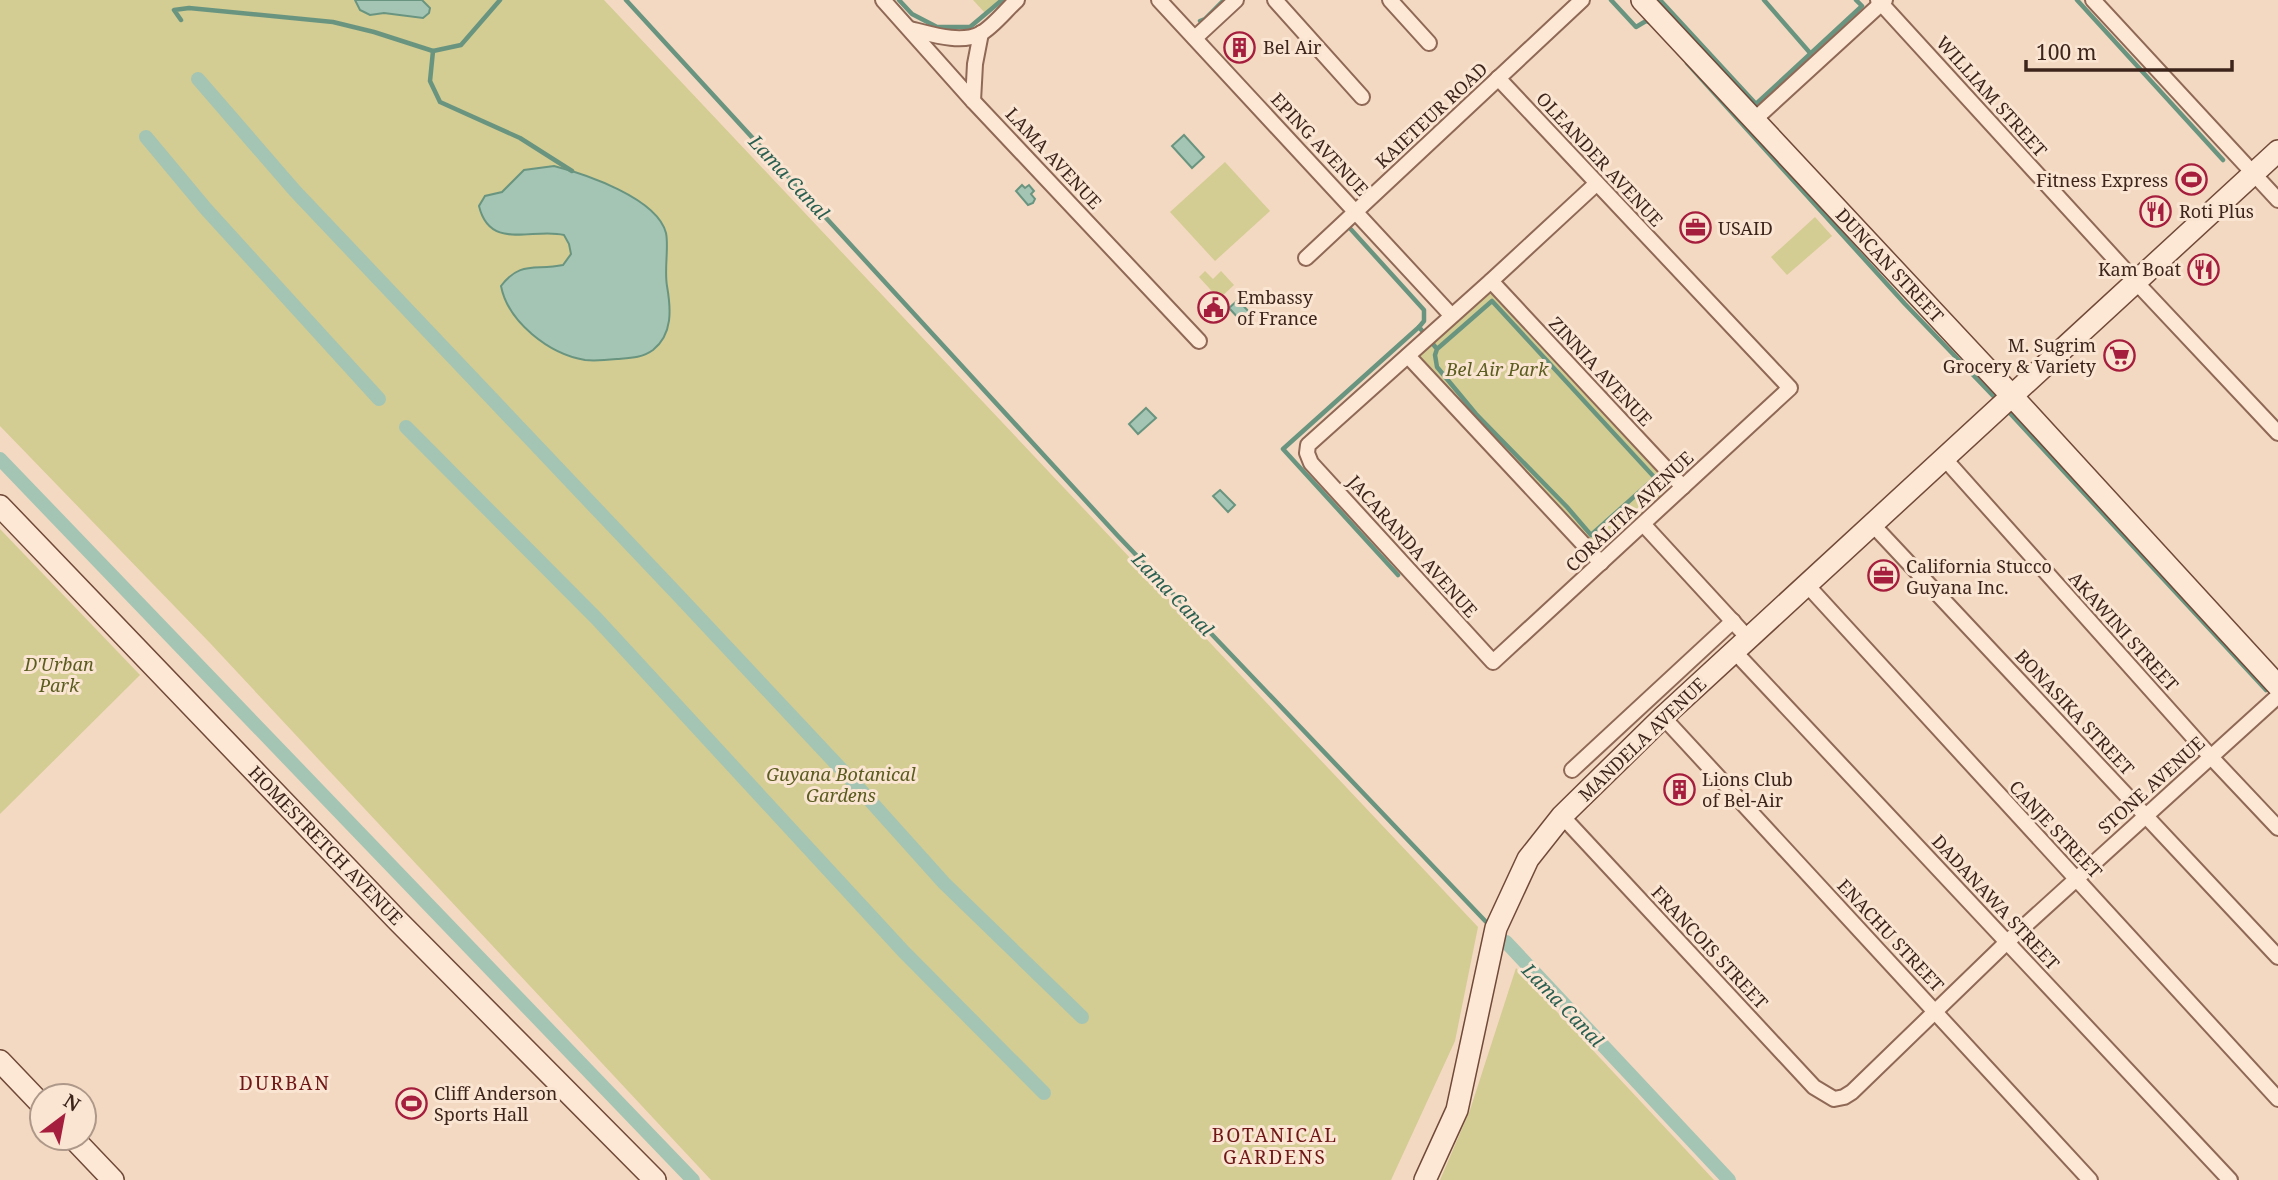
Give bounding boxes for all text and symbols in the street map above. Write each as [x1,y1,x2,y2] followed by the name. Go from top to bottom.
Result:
[2026,28,2232,72] scale bar
[1223,30,1257,64] building icon: Bel Air
[1931,31,2053,161] street label: WILLIAM STREET
[1263,35,1322,59] place label: Bel Air
[2036,38,2097,66] text: 100 m
[1370,57,1492,173] street label: KAIETEUR ROAD
[1266,87,1374,201] street label: EPING AVENUE
[1531,87,1669,231] street label: OLEANDER AVENUE
[1001,102,1107,214] street label: LAMA AVENUE
[742,128,835,225] water label: Lama Canal
[2174,163,2208,197] sports icon: Fitness Express
[2036,168,2168,192] place label: Fitness Express
[2139,194,2173,228] restaurant icon: Roti Plus
[2179,199,2254,223] place label: Roti Plus
[1831,203,1949,327] street label: DUNCAN STREET
[1678,211,1712,245] office icon: USAID
[1718,216,1773,240] place label: USAID
[2187,252,2221,286] restaurant icon: Kam Boat
[2098,257,2181,281] place label: Kam Boat
[1237,285,1318,330] place label: Embassy of France
[1197,290,1231,324] public building icon: Embassy of France
[1544,311,1658,431] street label: ZINNIA AVENUE
[1943,333,2097,378] place label: M. Sugrim Grocery & Variety
[2102,338,2136,372] supermarket icon: M. Sugrim Grocery & Variety
[1445,357,1549,381] park label: Bel Air Park
[1560,445,1698,577] street label: CORALITA AVENUE
[1342,469,1483,622] street label: JACARANDA AVENUE
[1126,546,1220,642] water label: Lama Canal
[1906,554,2052,599] place label: California Stucco Guyana Inc.
[1866,559,1900,593] office icon: California Stucco Guyana Inc.
[2064,566,2184,696] street label: AKAWINI STREET
[2010,644,2140,780] street label: BONASIKA STREET
[23,652,94,697] park label: D'Urban Park
[1573,672,1711,806] street label: MANDELA AVENUE
[2093,731,2209,839] street label: STONE AVENUE
[244,760,408,930] street label: HOMESTRETCH AVENUE
[766,762,916,807] park label: Guyana Botanical Gardens
[1702,767,1793,812] place label: Lions Club of Bel-Air
[1662,772,1696,806] building icon: Lions Club of Bel-Air
[2004,775,2108,883] street label: CANJE STREET
[1927,829,2065,975] street label: DADANAWA STREET
[1832,873,1950,997] street label: ENACHU STREET
[1647,880,1773,1014] street label: FRANCOIS STREET
[1516,957,1610,1053] water label: Lama Canal
[239,1070,331,1096] district label: DURBAN
[434,1081,558,1126] place label: Cliff Anderson Sports Hall
[28,1082,98,1152] north arrow
[394,1086,428,1120] sports icon: Cliff Anderson Sports Hall
[59,1088,85,1118] text: N
[1212,1122,1338,1170] district label: BOTANICAL GARDENS

